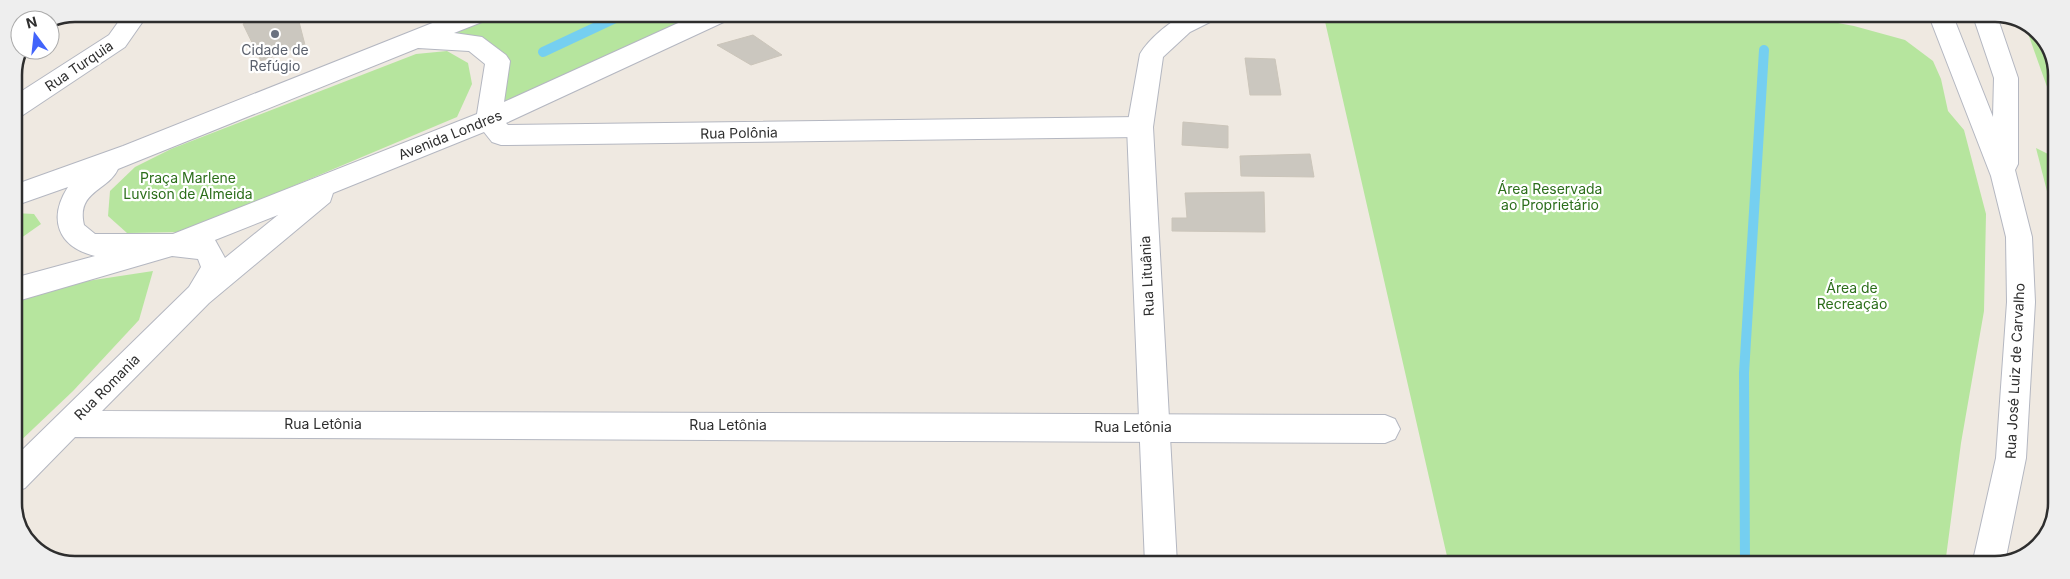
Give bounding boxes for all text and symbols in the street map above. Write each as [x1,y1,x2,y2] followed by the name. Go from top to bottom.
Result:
[10,10,60,60] north arrow
[24,12,39,32] text: N
[269,28,281,40] marker: Cidade de Refúgio
[41,37,116,95] street label: Rua Turquia
[241,41,309,74] place label: Cidade de Refúgio
[396,106,504,163] street label: Avenida Londres
[700,123,778,142] street label: Rua Polônia
[123,169,253,202] park label: Praça Marlene Luvison de Almeida
[1498,180,1602,213] park label: Área Reservada ao Proprietário
[1136,235,1157,317] street label: Rua Lituânia
[1817,279,1887,312] park label: Área de Recreação
[2001,283,2028,459] street label: Rua José Luiz de Carvalho
[70,350,143,423] street label: Rua Romania
[284,415,362,432] street label: Rua Letônia
[689,416,767,433] street label: Rua Letônia
[1094,418,1172,435] street label: Rua Letônia

